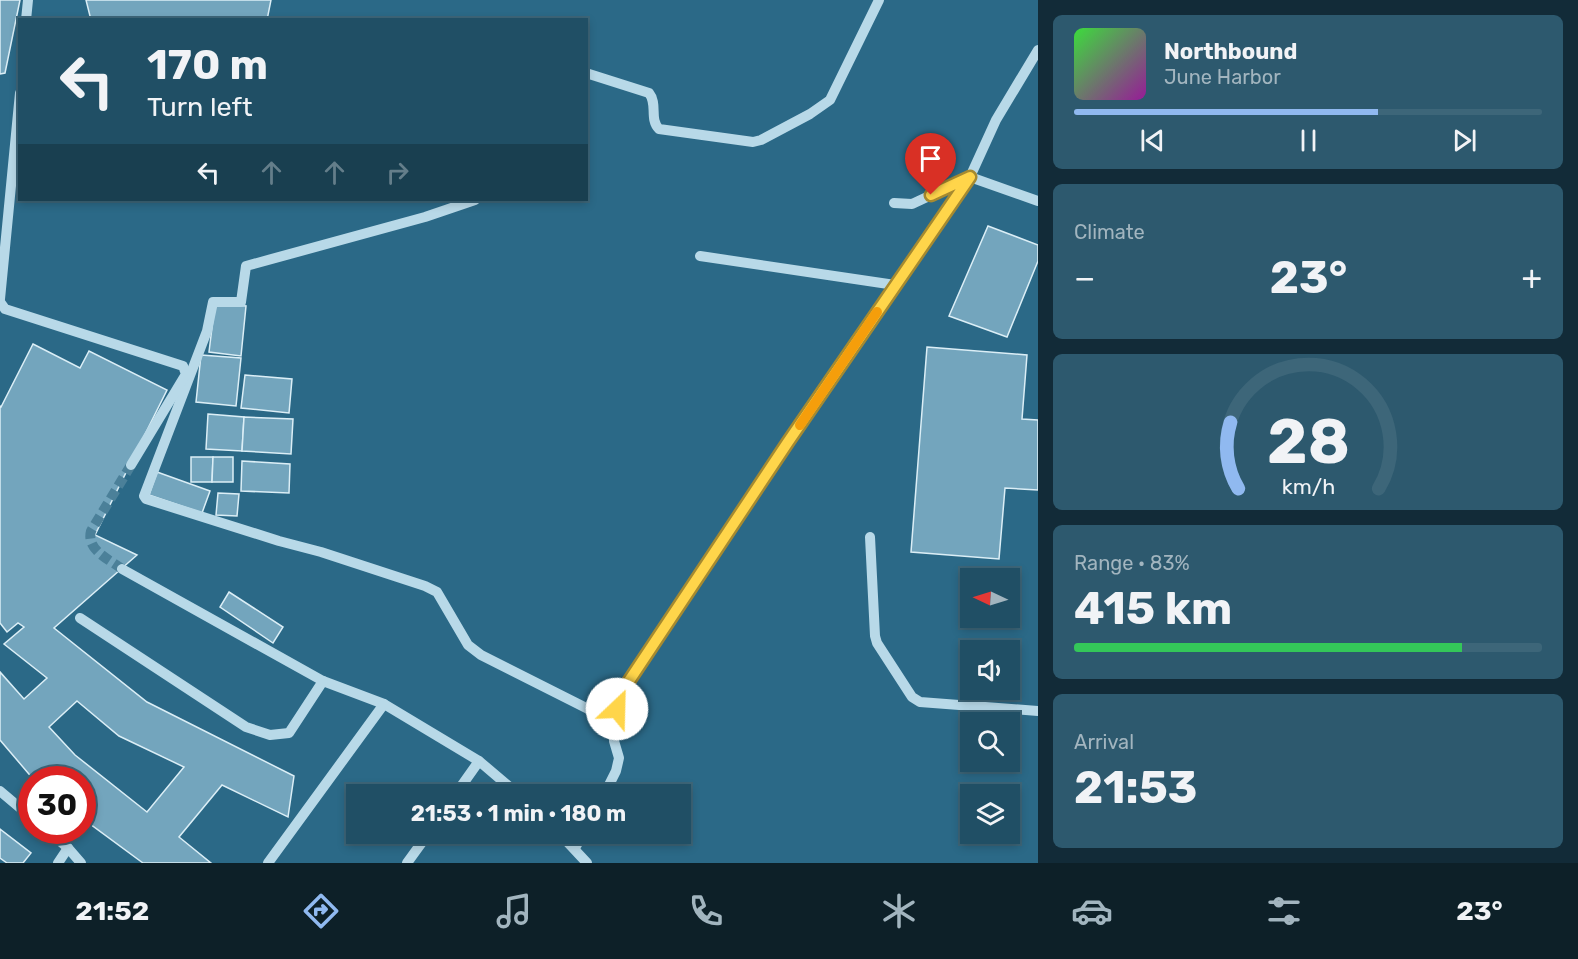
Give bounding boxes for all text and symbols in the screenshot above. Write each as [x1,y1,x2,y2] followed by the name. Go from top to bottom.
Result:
[1164,38,1297,65] text: Northbound
[147,40,268,90] text: 170 m
[48,42,126,120] icon: left
[1164,65,1281,89] text: June Harbor
[147,91,252,123] text: Turn left
[1136,124,1169,157] icon: previous
[1292,124,1325,157] icon: pause
[1448,124,1481,157] icon: next
[905,133,956,195] pin
[914,142,947,175] icon: arrive
[192,156,225,189] icon: left
[255,156,288,189] icon: ahead
[318,156,351,189] icon: ahead
[381,156,414,189] icon: right
[1074,220,1145,244] text: Climate
[1270,251,1347,304] text: 23°
[1074,258,1095,297] text: −
[1521,258,1542,297] text: +
[1267,405,1349,479] text: 28
[1281,474,1335,499] text: km/h
[1074,551,1190,575] text: Range · 83%
[960,568,1020,628] north arrow
[960,568,1020,844] map controls
[1074,582,1232,635] text: 415 km
[960,640,1020,700] button: sound
[585,677,649,741] position arrow
[960,712,1020,772] button: search
[1074,730,1134,754] text: Arrival
[1074,761,1197,814] text: 21:53
[18,766,96,844] speed limit sign: 30
[960,784,1020,844] button: layers
[411,800,626,827] text: 21:53 · 1 min · 180 m
[300,890,342,932] icon: directions
[493,890,535,932] icon: music
[685,890,727,932] icon: phone
[878,890,920,932] icon: climate
[1071,890,1113,932] icon: car
[1263,890,1305,932] icon: filters
[75,895,149,927] text: 21:52
[1456,895,1503,927] text: 23°

